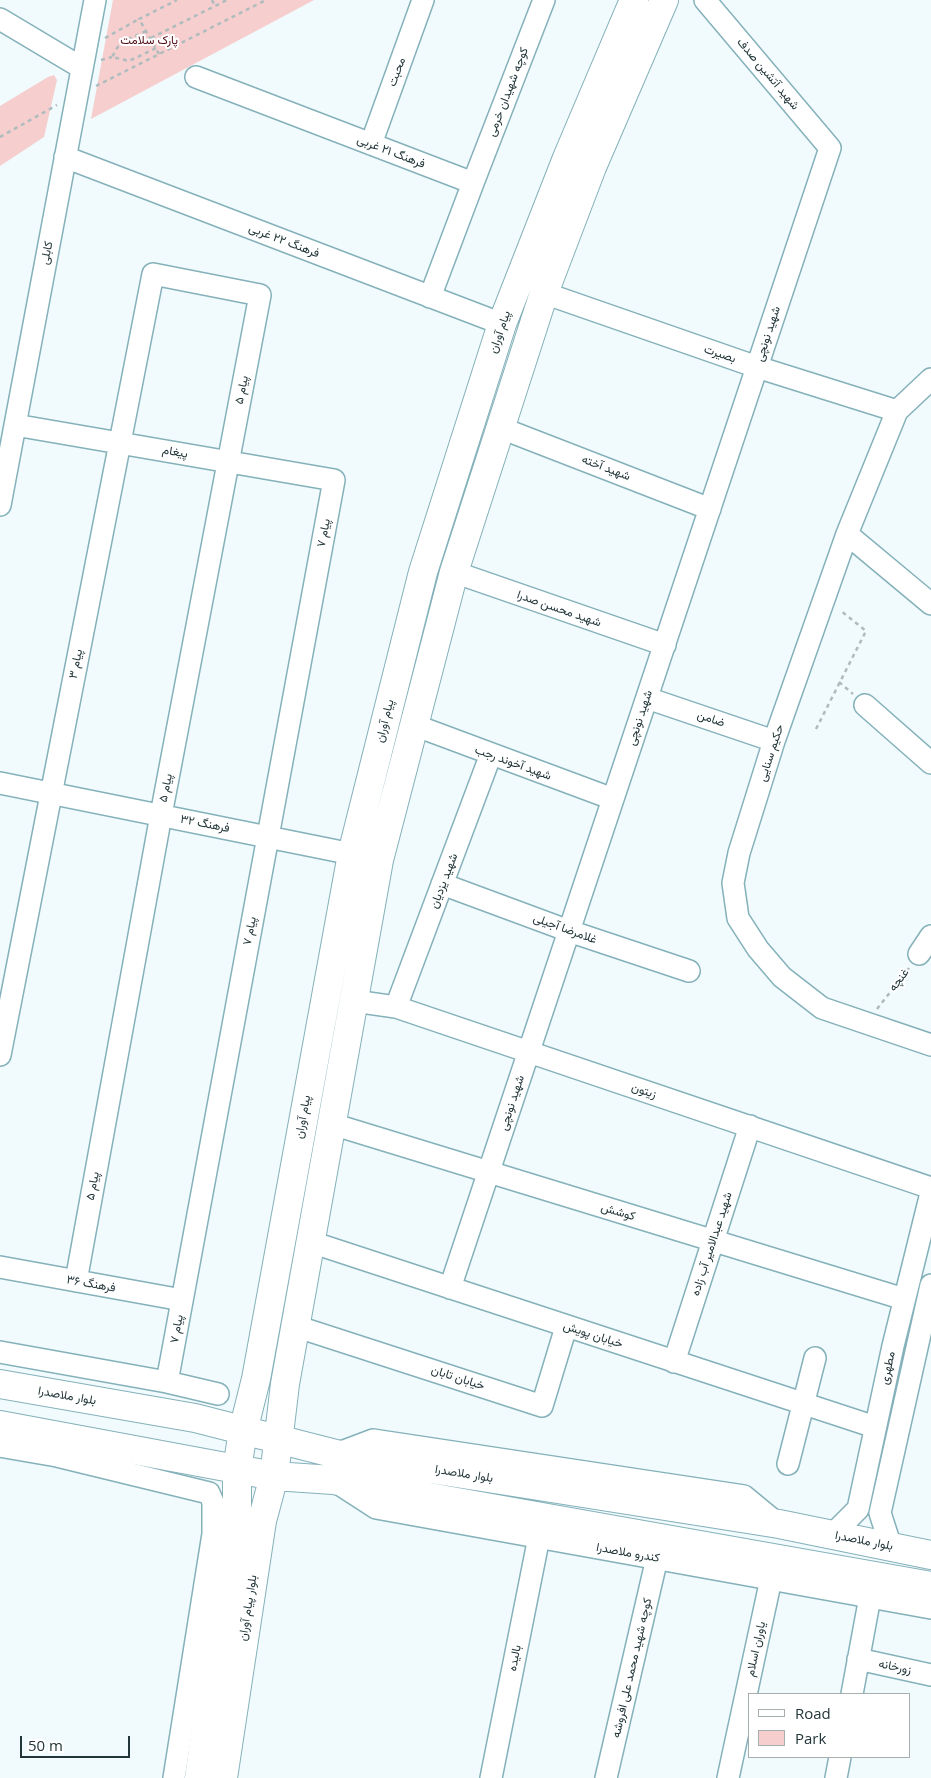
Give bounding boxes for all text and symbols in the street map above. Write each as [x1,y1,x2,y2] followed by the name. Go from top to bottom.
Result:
[120,34,178,48] park label: پارک سلامت
[734,35,802,113] street label: شهید آتشین صدف
[484,45,532,139] street label: کوچه شهیدان خرمی
[385,55,409,89] street label: محبت
[355,132,427,172] street label: فرهنگ ۲۱ غربی
[247,221,321,261] street label: فرهنگ ۲۲ غربی
[38,240,56,266] street label: کابلی
[752,304,784,364] street label: شهید نونچی
[486,309,514,355] street label: پیام آوران
[702,342,738,366] street label: بصیرت
[232,374,252,406] street label: پیام ۵
[161,443,189,461] street label: پیغام
[580,452,632,484] street label: شهید آخته
[314,517,334,549] street label: پیام ۷
[515,588,603,630] street label: شهید محسن صدرا
[66,648,86,680] street label: پیام ۳
[624,688,656,748] street label: شهید نونچی
[373,698,397,744] street label: پیام آوران
[695,708,727,730] street label: ضامن
[755,723,787,783] street label: حکیم سنایی
[473,742,553,784] street label: شهید آخوند رجب
[156,772,176,804] street label: پیام ۵
[179,812,231,836] street label: فرهنگ ۳۲
[427,851,461,911] street label: شهید یزدیان
[531,911,599,947] street label: غلامرضا آجیلی
[240,915,260,947] street label: پیام ۷
[886,966,912,994] street label: غنچه
[496,1073,528,1133] street label: شهید نونچی
[630,1080,658,1102] street label: زیتون
[292,1094,314,1140] street label: پیام آوران
[83,1170,103,1202] street label: پیام ۵
[688,1190,736,1298] street label: شهید عبدالامیر آب زاده
[599,1200,637,1224] street label: کوشش
[65,1273,117,1295] street label: فرهنگ ۳۶
[167,1313,187,1345] street label: پیام ۷
[561,1319,625,1351] street label: خیابان پویش
[877,1350,899,1386] street label: مطهری
[429,1363,487,1393] street label: خیابان تابان
[37,1384,97,1408] street label: بلوار ملاصدرا
[434,1462,494,1486] street label: بلوار ملاصدرا
[834,1528,894,1554] street label: بلوار ملاصدرا
[595,1540,661,1566] street label: کندرو ملاصدرا
[236,1574,260,1642] street label: بلوار پیام آوران
[609,1597,655,1739] street label: کوچه شهید محمد علی افروشه
[743,1620,769,1678] street label: یاوران اسلام
[505,1644,525,1672] street label: بالیده
[877,1656,913,1678] street label: زورخانه
[748,1693,911,1758] legend
[795,1703,831,1723] text: Road
[22,1726,132,1758] scale bar
[795,1728,826,1748] text: Park
[28,1735,63,1755] text: 50 m

